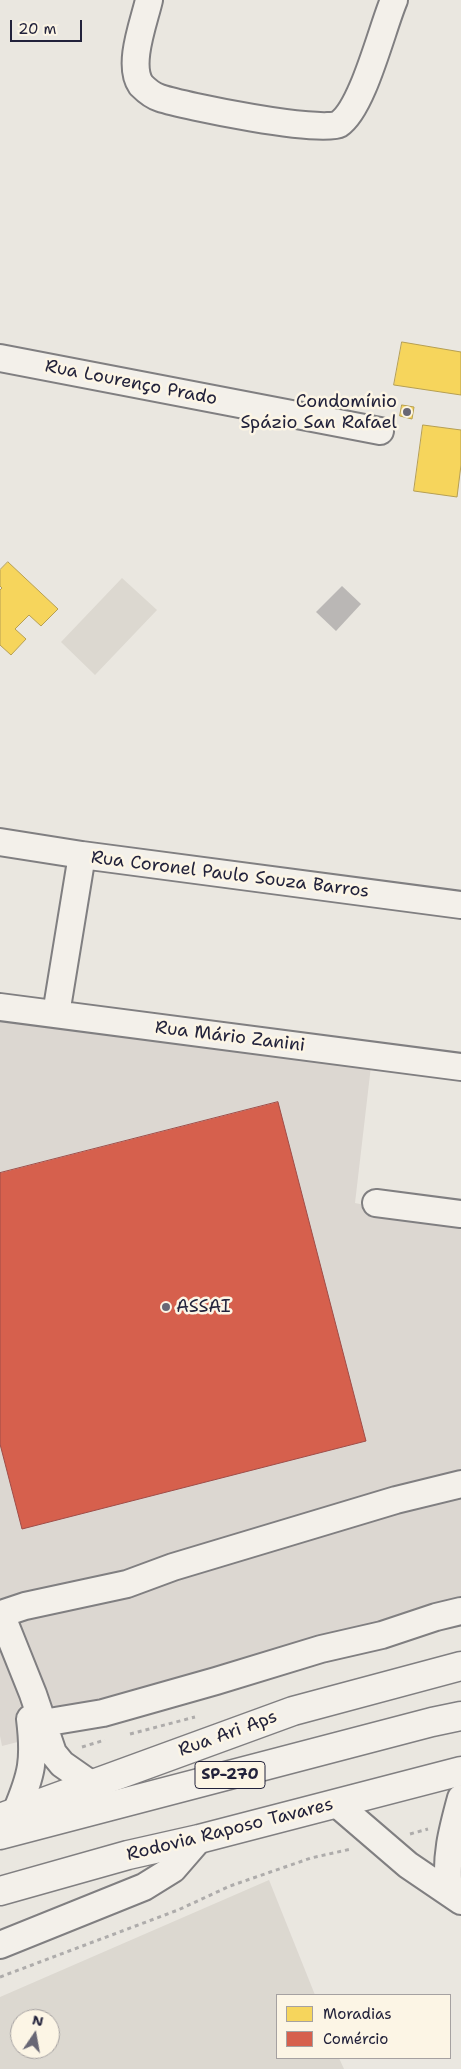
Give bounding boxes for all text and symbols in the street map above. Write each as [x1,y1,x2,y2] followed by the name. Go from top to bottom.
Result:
[12,10,85,42] scale bar
[18,19,57,39] text: 20 m
[43,356,219,410] street label: Rua Lourenço Prado
[240,391,397,434] place label: Condomínio Spázio San Rafael
[401,406,413,418] marker: Condomínio Spázio San Rafael
[90,847,370,903] street label: Rua Coronel Paulo Souza Barros
[154,1017,306,1057] street label: Rua Mário Zanini
[176,1296,231,1318] place label: ASSAI
[160,1301,172,1313] marker: ASSAI
[176,1706,280,1762] street label: Rua Ari Aps
[195,1762,265,1788] road number: SP-270
[124,1794,336,1866] street label: Rodovia Raposo Tavares
[276,1994,451,2059] legend
[323,2004,392,2024] text: Moradias
[10,2009,60,2059] north arrow
[31,2010,45,2030] text: N
[323,2029,388,2049] text: Comércio

